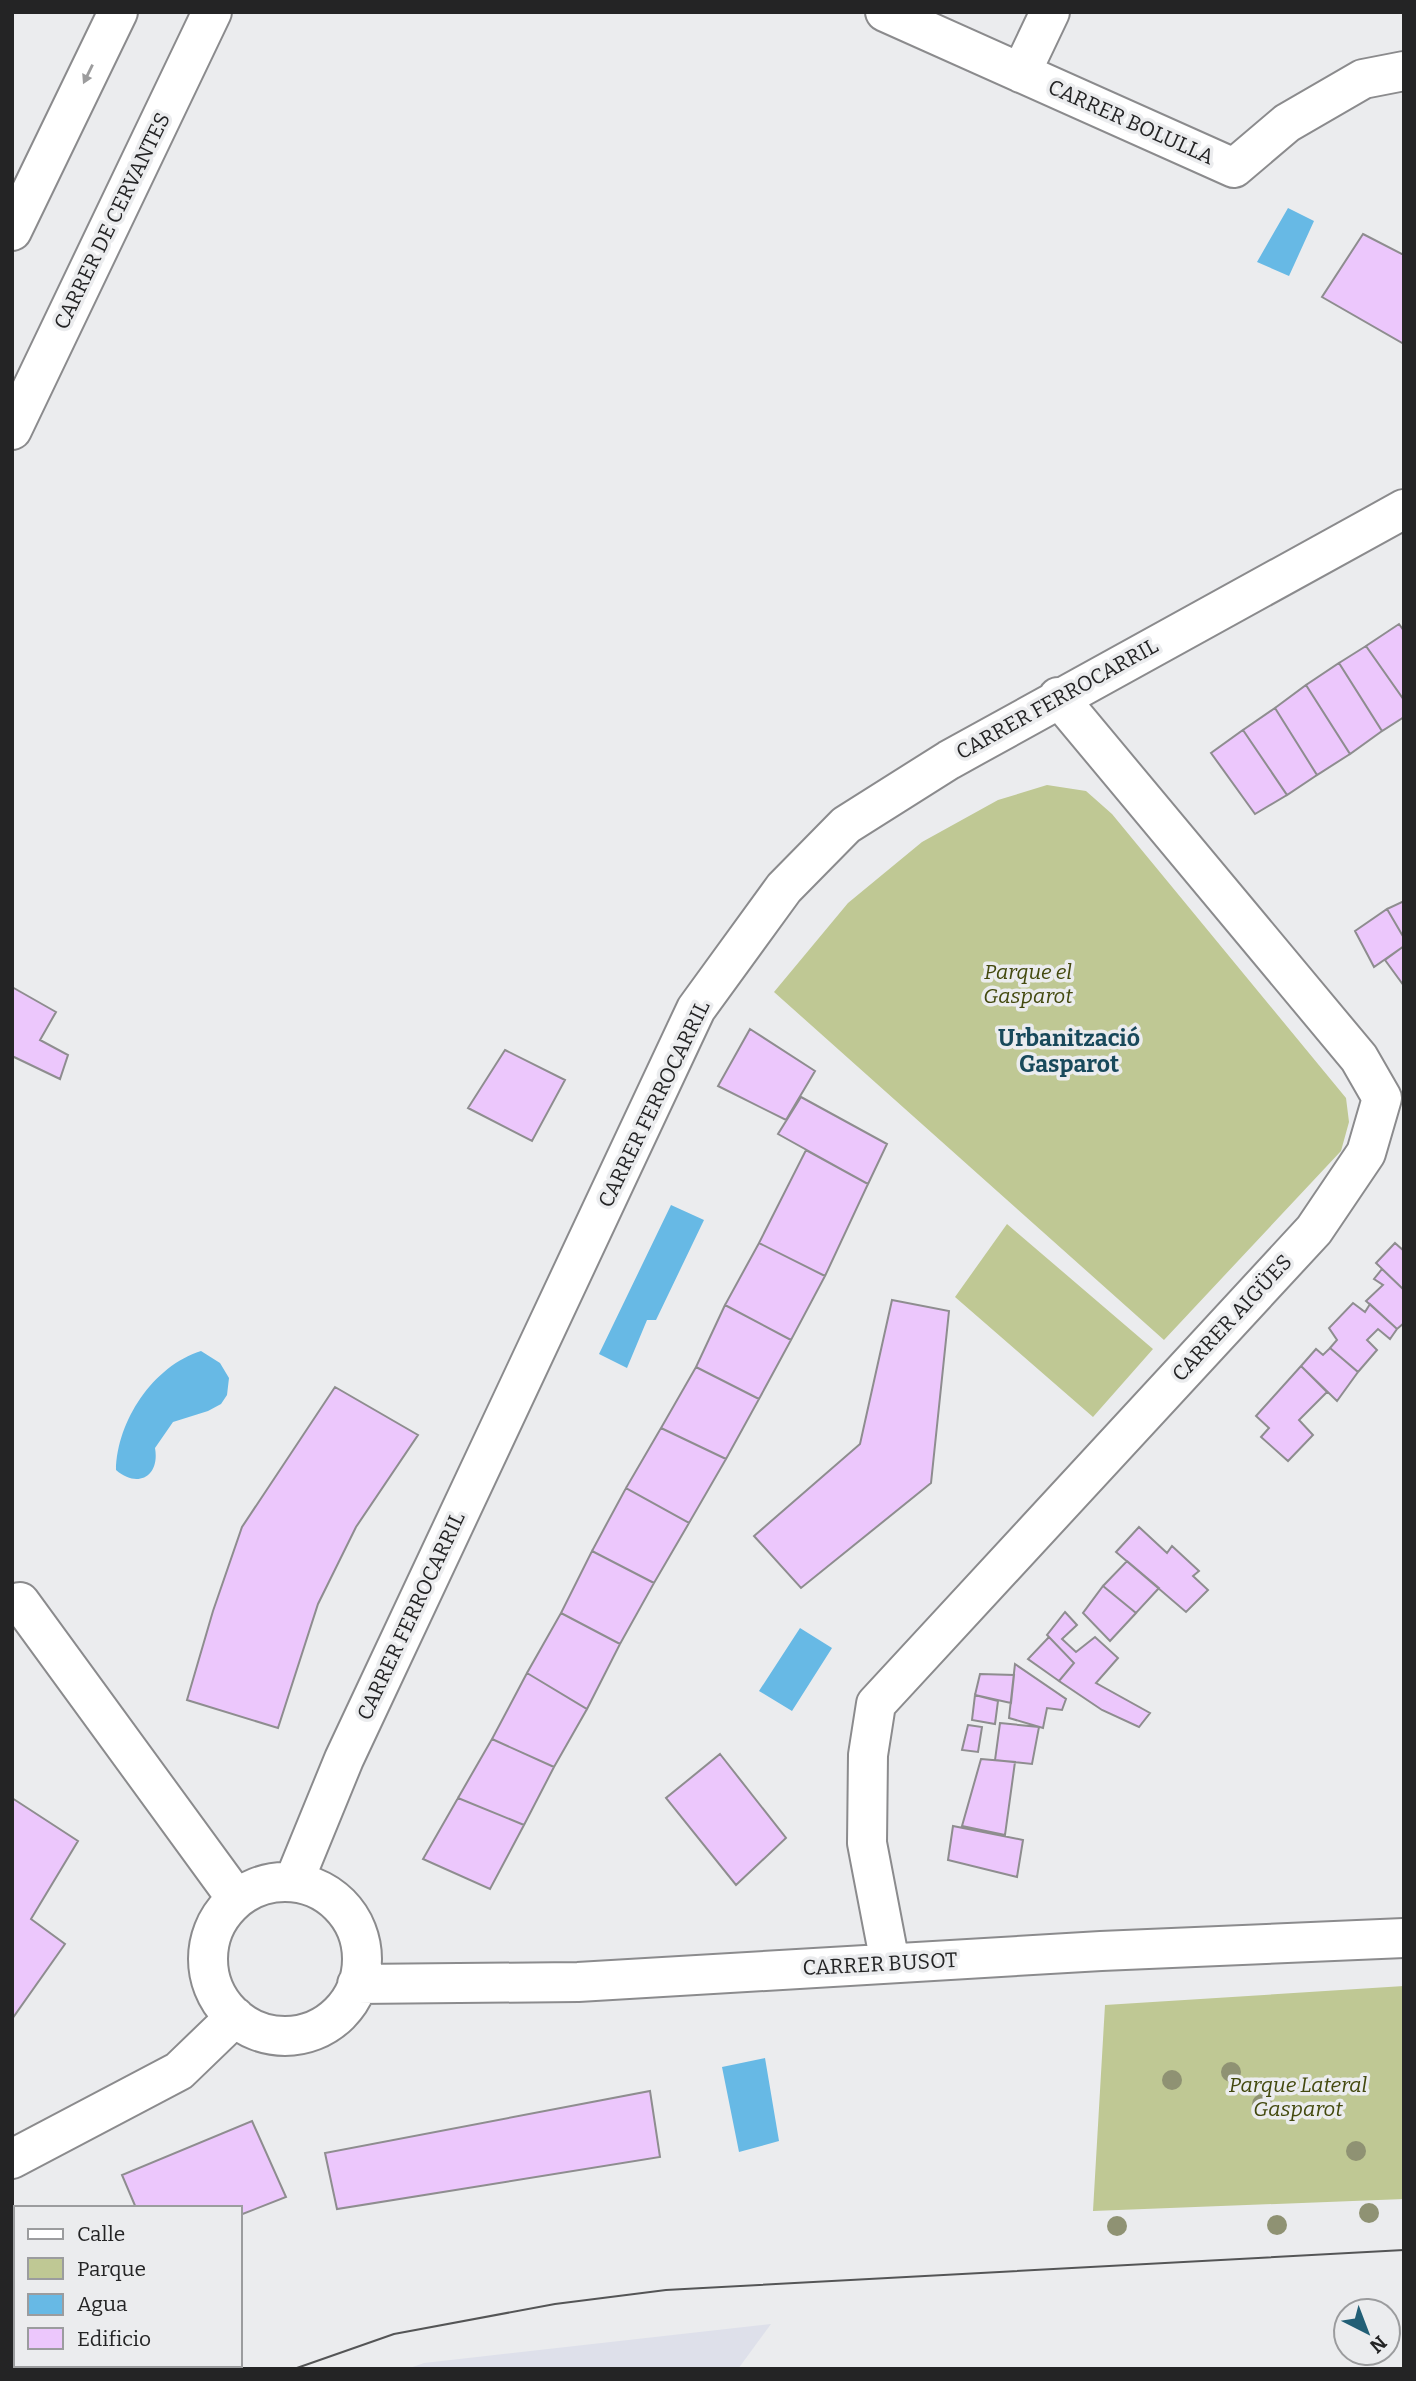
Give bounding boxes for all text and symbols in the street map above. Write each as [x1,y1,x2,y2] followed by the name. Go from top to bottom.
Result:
[83,64,94,84] one-way arrow
[1044,74,1218,170] street label: CARRER BOLULLA
[48,108,176,334] street label: CARRER DE CERVANTES
[952,632,1163,765] street label: CARRER FERROCARRIL
[983,959,1073,1009] park label: Parque el Gasparot
[593,996,716,1212] street label: CARRER FERROCARRIL
[998,1024,1140,1078] district label: Urbanització Gasparot
[1167,1249,1297,1387] street label: CARRER AIGÜES
[351,1507,471,1724] street label: CARRER FERROCARRIL
[802,1947,958,1981] street label: CARRER BUSOT
[1229,2072,1368,2122] park label: Parque Lateral Gasparot
[14,2206,242,2367] legend
[77,2221,125,2247] text: Calle
[77,2256,146,2282] text: Parque
[77,2291,128,2317] text: Agua
[1332,2297,1402,2367] north arrow
[77,2326,151,2352] text: Edificio
[1365,2331,1391,2358] text: N

